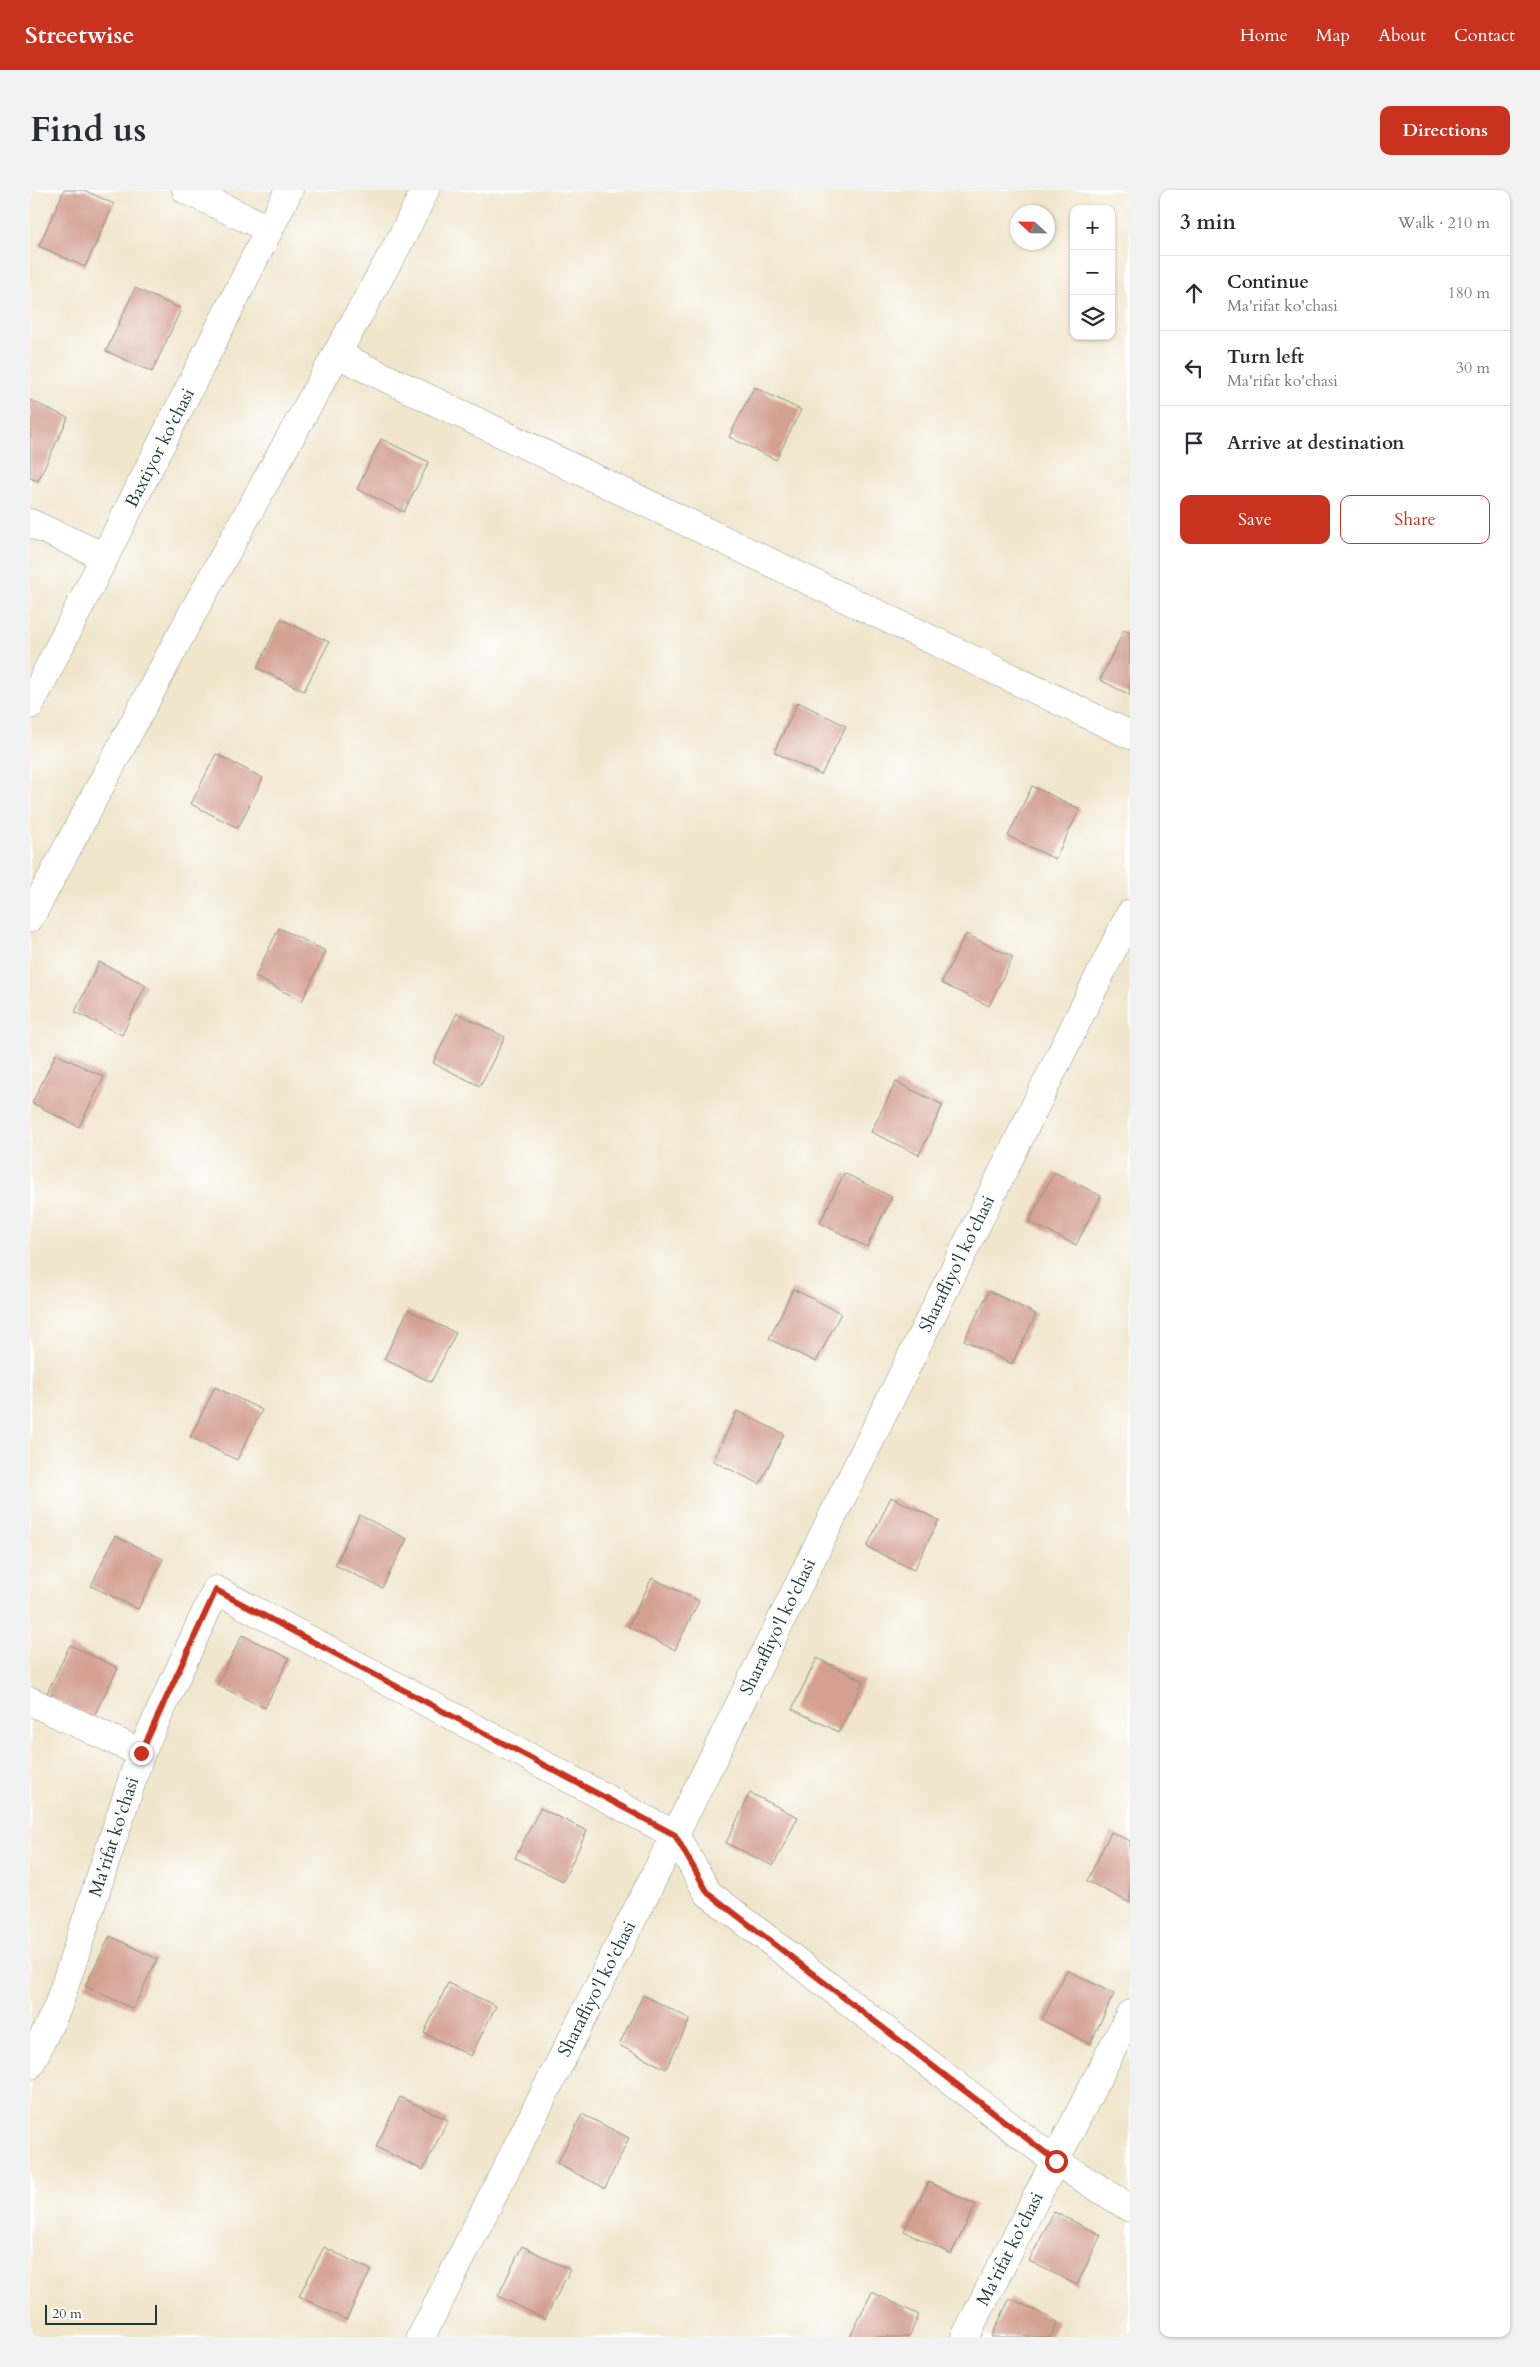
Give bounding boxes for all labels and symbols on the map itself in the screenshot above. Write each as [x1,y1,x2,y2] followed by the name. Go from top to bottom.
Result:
[1010,205,1055,250] north arrow
[119,384,201,512] street label: Baxtiyor ko'chasi
[913,1191,1001,1337] street label: Sharafliyo'l ko'chasi
[734,1554,822,1700] street label: Sharafliyo'l ko'chasi
[130,1742,153,1765] route end
[83,1774,145,1900] street label: Ma'rifat ko'chasi
[552,1917,642,2061] street label: Sharafliyo'l ko'chasi
[1045,2150,1068,2173] route start
[971,2188,1049,2310] street label: Ma'rifat ko'chasi
[45,2302,158,2325] scale bar

